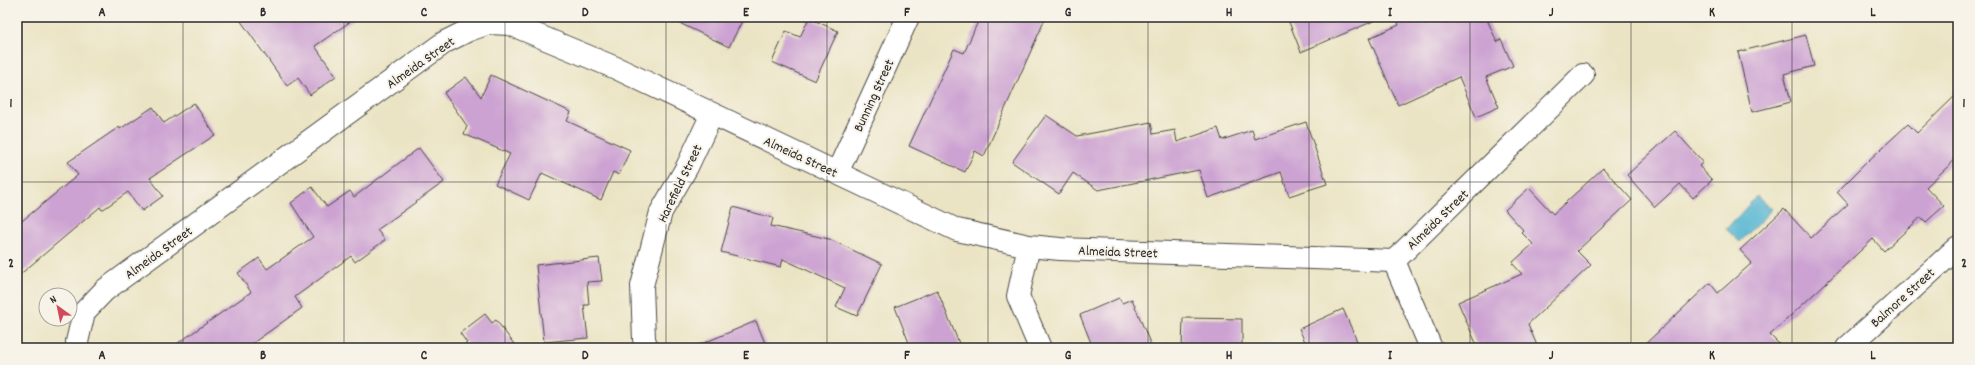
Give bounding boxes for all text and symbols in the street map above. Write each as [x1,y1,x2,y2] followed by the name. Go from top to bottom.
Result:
[98,4,106,23] text: A
[260,4,266,23] text: B
[421,4,428,23] text: C
[582,4,589,23] text: D
[743,4,750,23] text: E
[904,4,910,23] text: F
[1065,4,1072,23] text: G
[1226,4,1233,23] text: H
[1388,4,1393,23] text: I
[1549,4,1554,23] text: J
[1709,4,1715,23] text: K
[1870,4,1876,23] text: L
[383,33,460,95] street label: Almeida Street
[849,56,900,135] street label: Bunning Street
[10,95,13,114] text: 1
[1963,95,1966,114] text: 1
[760,132,840,184] street label: Almeida Street
[653,141,708,226] street label: Harefield Street
[1403,186,1474,255] street label: Almeida Street
[121,222,197,285] street label: Almeida Street
[1078,242,1158,264] street label: Almeida Street
[8,255,14,274] text: 2
[1961,255,1967,274] text: 2
[1867,264,1940,333] street label: Balmore Street
[38,287,78,327] north arrow
[47,292,61,308] text: N
[98,347,106,365] text: A
[260,347,266,365] text: B
[421,347,428,365] text: C
[582,347,589,365] text: D
[743,347,750,365] text: E
[904,347,910,365] text: F
[1065,347,1072,365] text: G
[1226,347,1233,365] text: H
[1388,347,1393,365] text: I
[1549,347,1554,365] text: J
[1709,347,1715,365] text: K
[1870,347,1876,365] text: L

